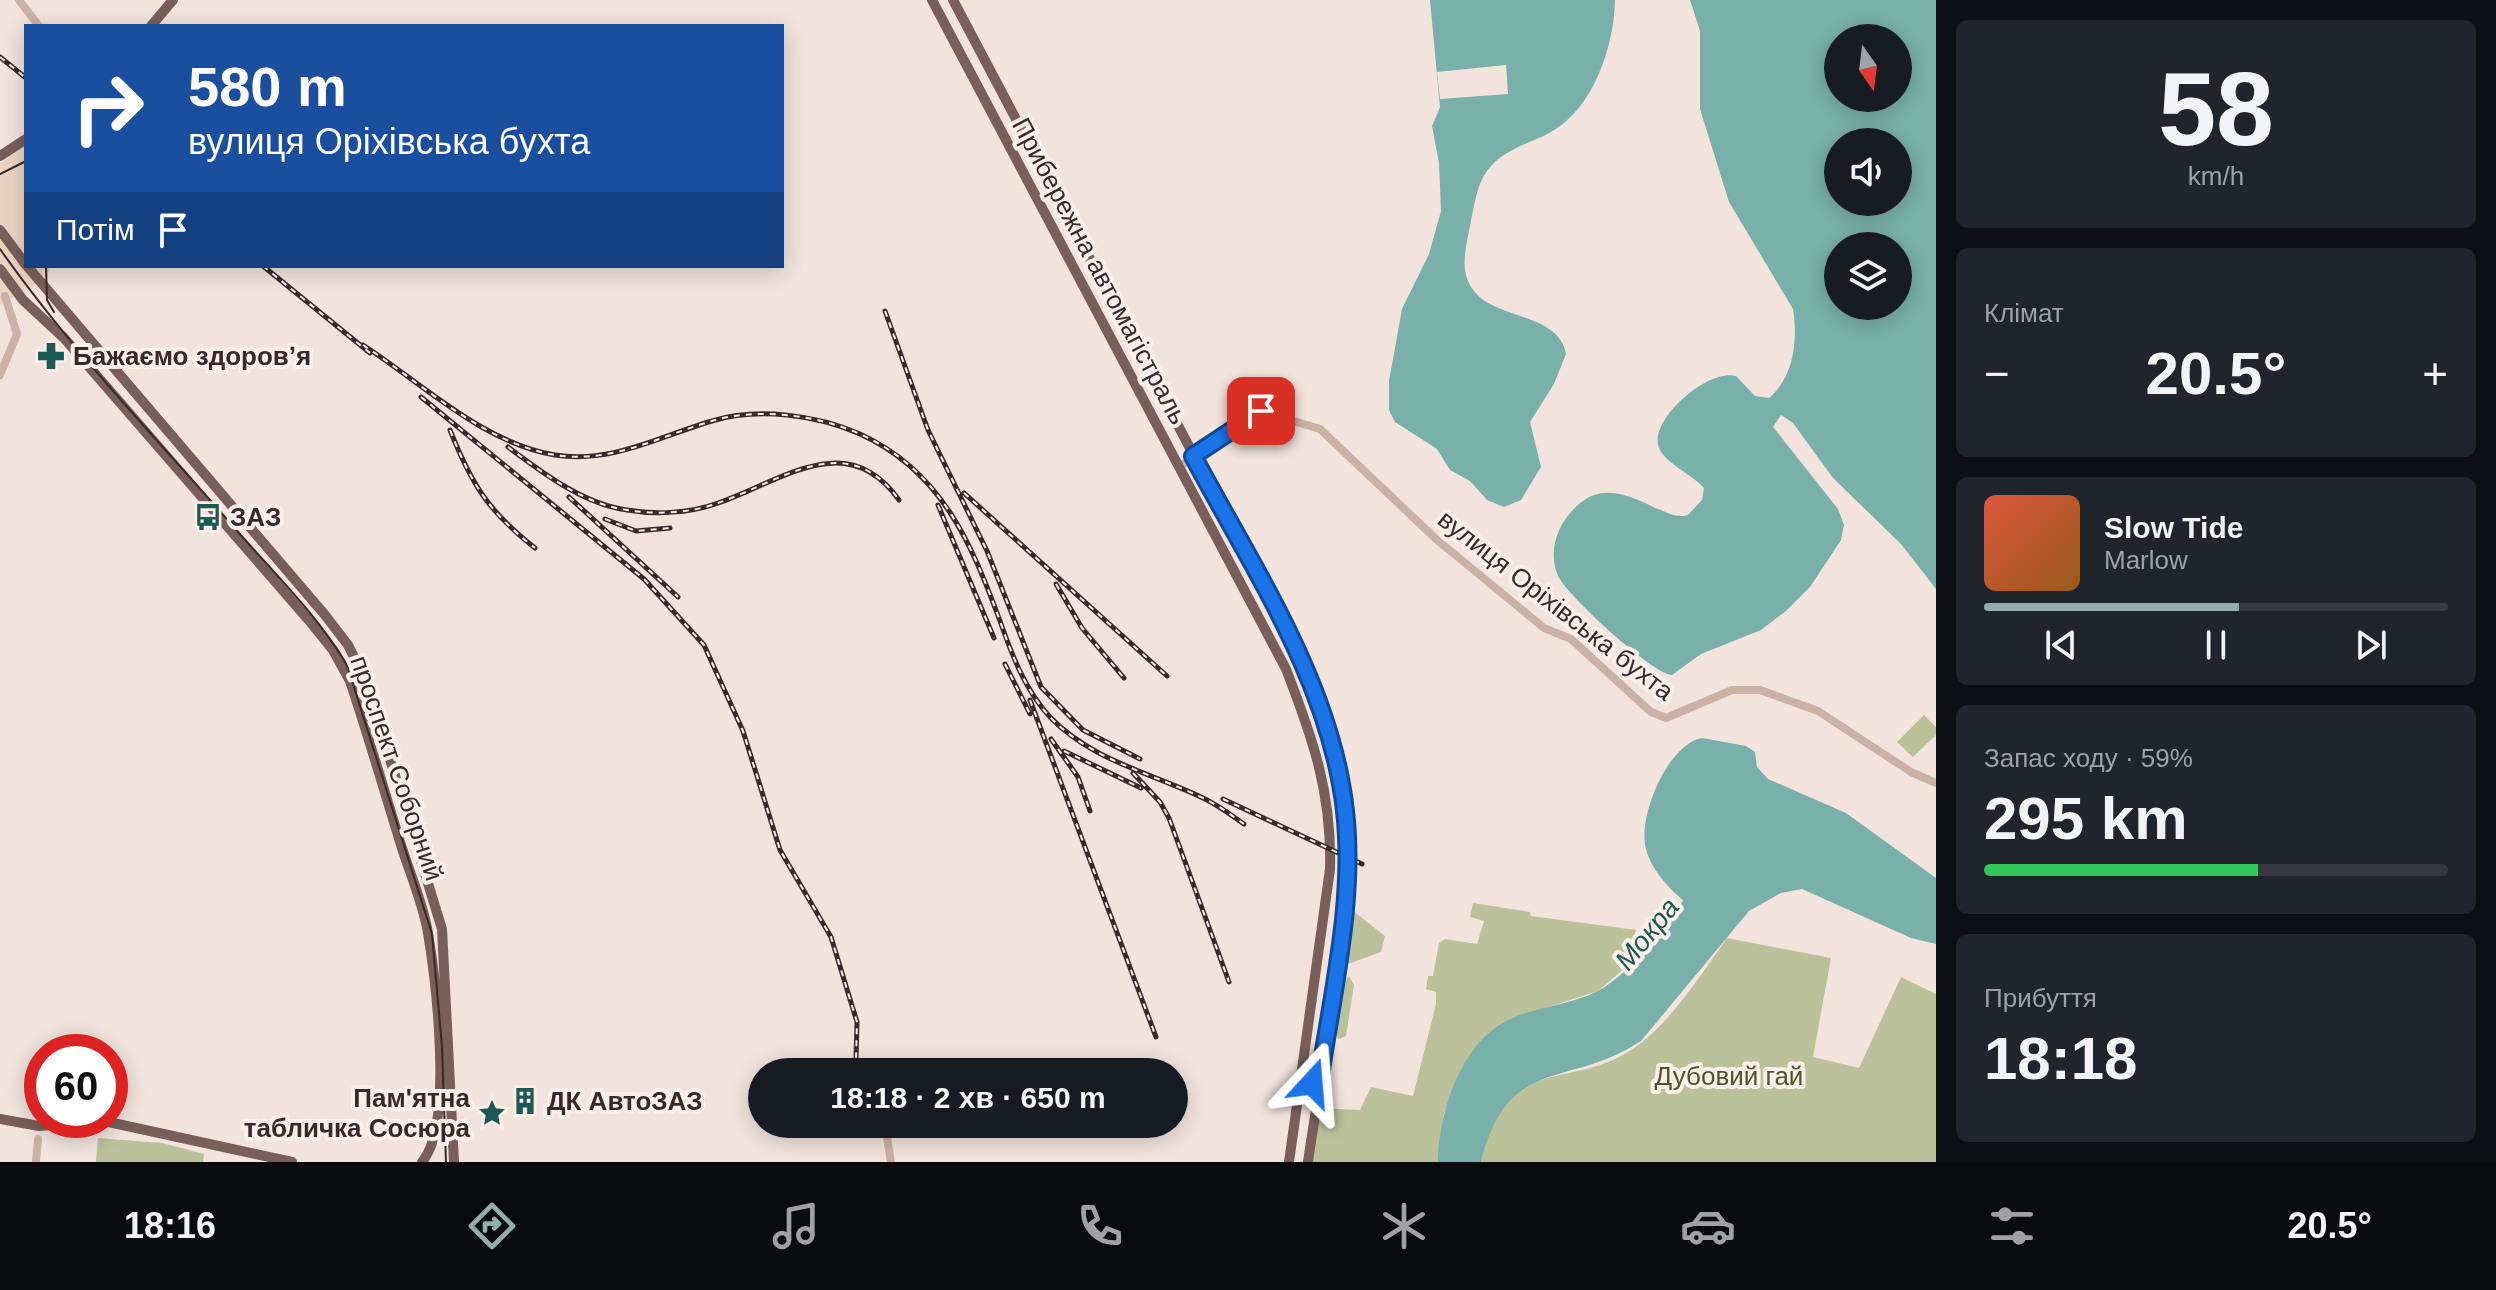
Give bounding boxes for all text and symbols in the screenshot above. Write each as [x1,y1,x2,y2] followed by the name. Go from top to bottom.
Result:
[1824,24,1912,112] north arrow
[1824,24,1912,320] map controls
[2158,51,2274,167] text: 58
[188,55,347,118] text: 580 m
[56,56,160,160] icon: right
[1006,113,1194,429] street label: Прибережна автомагістраль
[188,121,590,162] text: вулиця Оріхівська бухта
[1824,128,1912,216] button: sound
[2188,161,2244,191] text: km/h
[151,208,195,252] icon: arrive
[56,213,135,246] text: Потім
[1824,232,1912,320] button: layers
[1984,298,2064,328] text: Клімат
[2146,340,2286,407] text: 20.5°
[36,341,66,371] pharmacy icon: Бажаємо здоровʼя
[73,341,311,371] place label: Бажаємо здоровʼя
[1984,349,2010,398] text: −
[2422,349,2448,398] text: +
[1227,377,1295,445] pin
[1239,389,1283,433] icon: arrive
[193,502,223,532] bus stop icon: ЗАЗ
[230,502,281,532] place label: ЗАЗ
[1432,504,1680,707] street label: вулиця Оріхівська бухта
[2104,511,2243,544] text: Slow Tide
[2104,545,2188,575] text: Marlow
[2039,623,2083,667] icon: previous
[2194,623,2238,667] icon: pause
[2349,623,2393,667] icon: next
[344,652,450,884] street label: проспект Соборний
[1984,743,2193,773] text: Запас ходу · 59%
[1984,785,2188,852] text: 295 km
[1609,892,1685,976] water label: Мокра
[1984,983,2097,1013] text: Прибуття
[1984,1025,2137,1092] text: 18:18
[24,1034,128,1138] speed limit sign: 60
[1270,1041,1354,1125] position arrow
[1655,1061,1803,1091] park label: Дубовий гай
[830,1081,1106,1114] text: 18:18 · 2 хв · 650 m
[244,1083,471,1143] place label: Пам'ятна табличка Сосюра
[510,1086,540,1116] building icon: ДК АвтоЗАЗ
[547,1086,703,1116] place label: ДК АвтоЗАЗ
[477,1098,507,1128] place icon: Пам'ятна табличка Сосюра
[464,1198,520,1254] icon: directions
[768,1198,824,1254] icon: music
[1072,1198,1128,1254] icon: phone
[1376,1198,1432,1254] icon: climate
[1680,1198,1736,1254] icon: car
[1984,1198,2040,1254] icon: filters
[124,1205,216,1246] text: 18:16
[2287,1205,2372,1246] text: 20.5°

